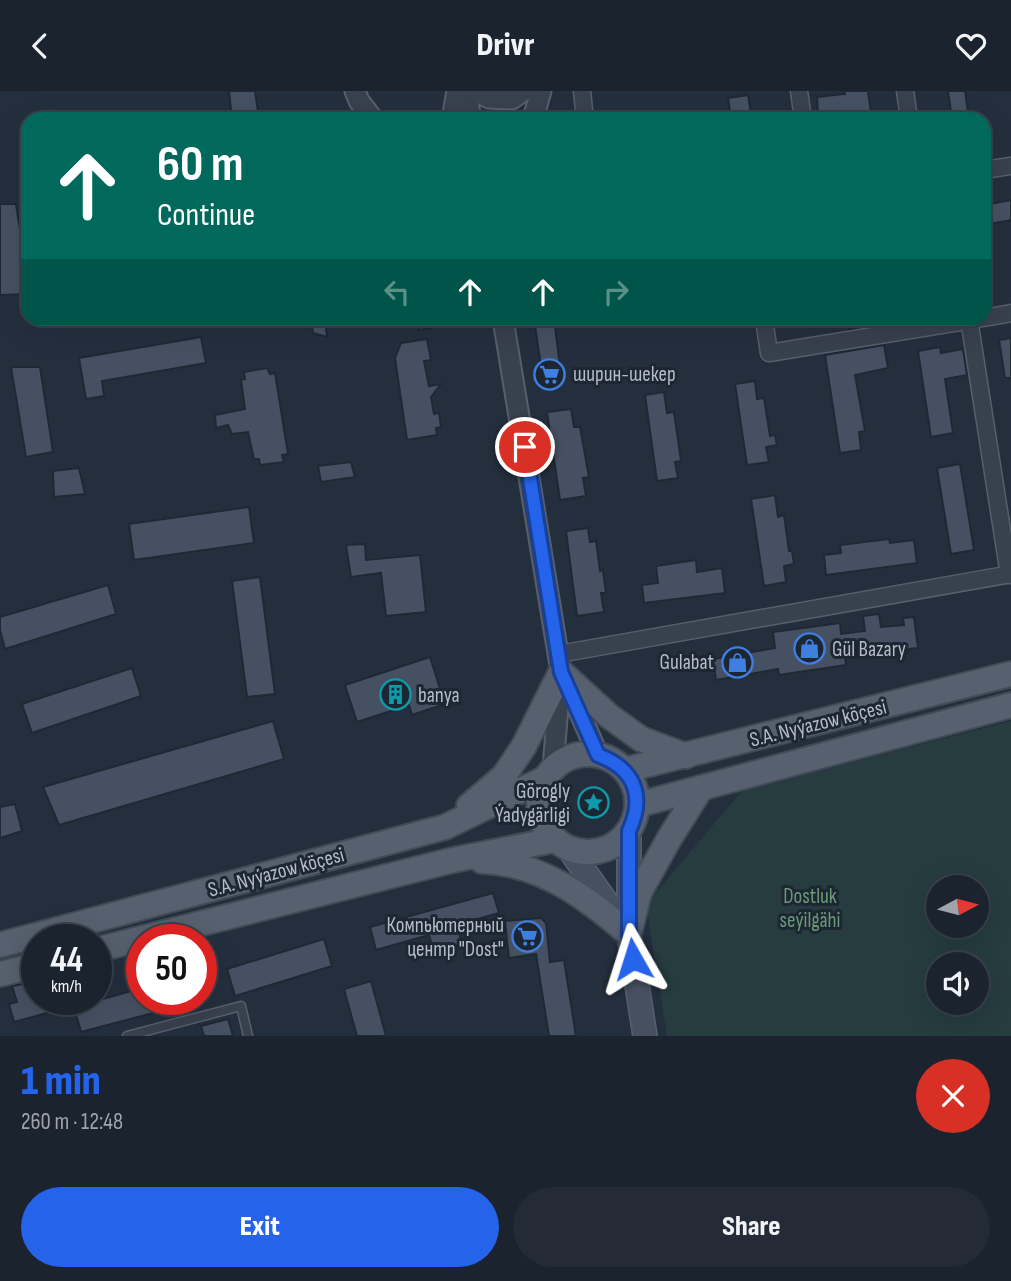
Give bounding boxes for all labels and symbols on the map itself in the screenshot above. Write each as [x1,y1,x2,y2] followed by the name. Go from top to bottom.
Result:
[533,357,567,391] supermarket icon: ширин-шекер
[573,362,676,387] place label: ширин-шекер
[495,417,555,477] pin
[792,632,826,666] shop icon: Gül Bazary
[832,637,906,662] place label: Gül Bazary
[720,645,754,679] shop icon: Gulabat
[660,650,714,675] place label: Gulabat
[378,678,412,712] building icon: banya
[418,683,460,708] place label: banya
[747,694,889,753] street label: S.A. Nyýazow köçesi
[495,779,570,828] place label: Görogly Ýadygärligi
[576,786,610,820] place icon: Görogly Ýadygärligi
[205,842,347,903] street label: S.A. Nyýazow köçesi
[926,875,989,938] north arrow
[780,884,840,933] park label: Dostluk seýilgähi
[386,913,504,962] place label: Компьютерный центр "Dost"
[510,920,544,954] supermarket icon: Компьютерный центр "Dost"
[596,922,670,996] position arrow
[126,924,217,1015] speed limit sign: 50

